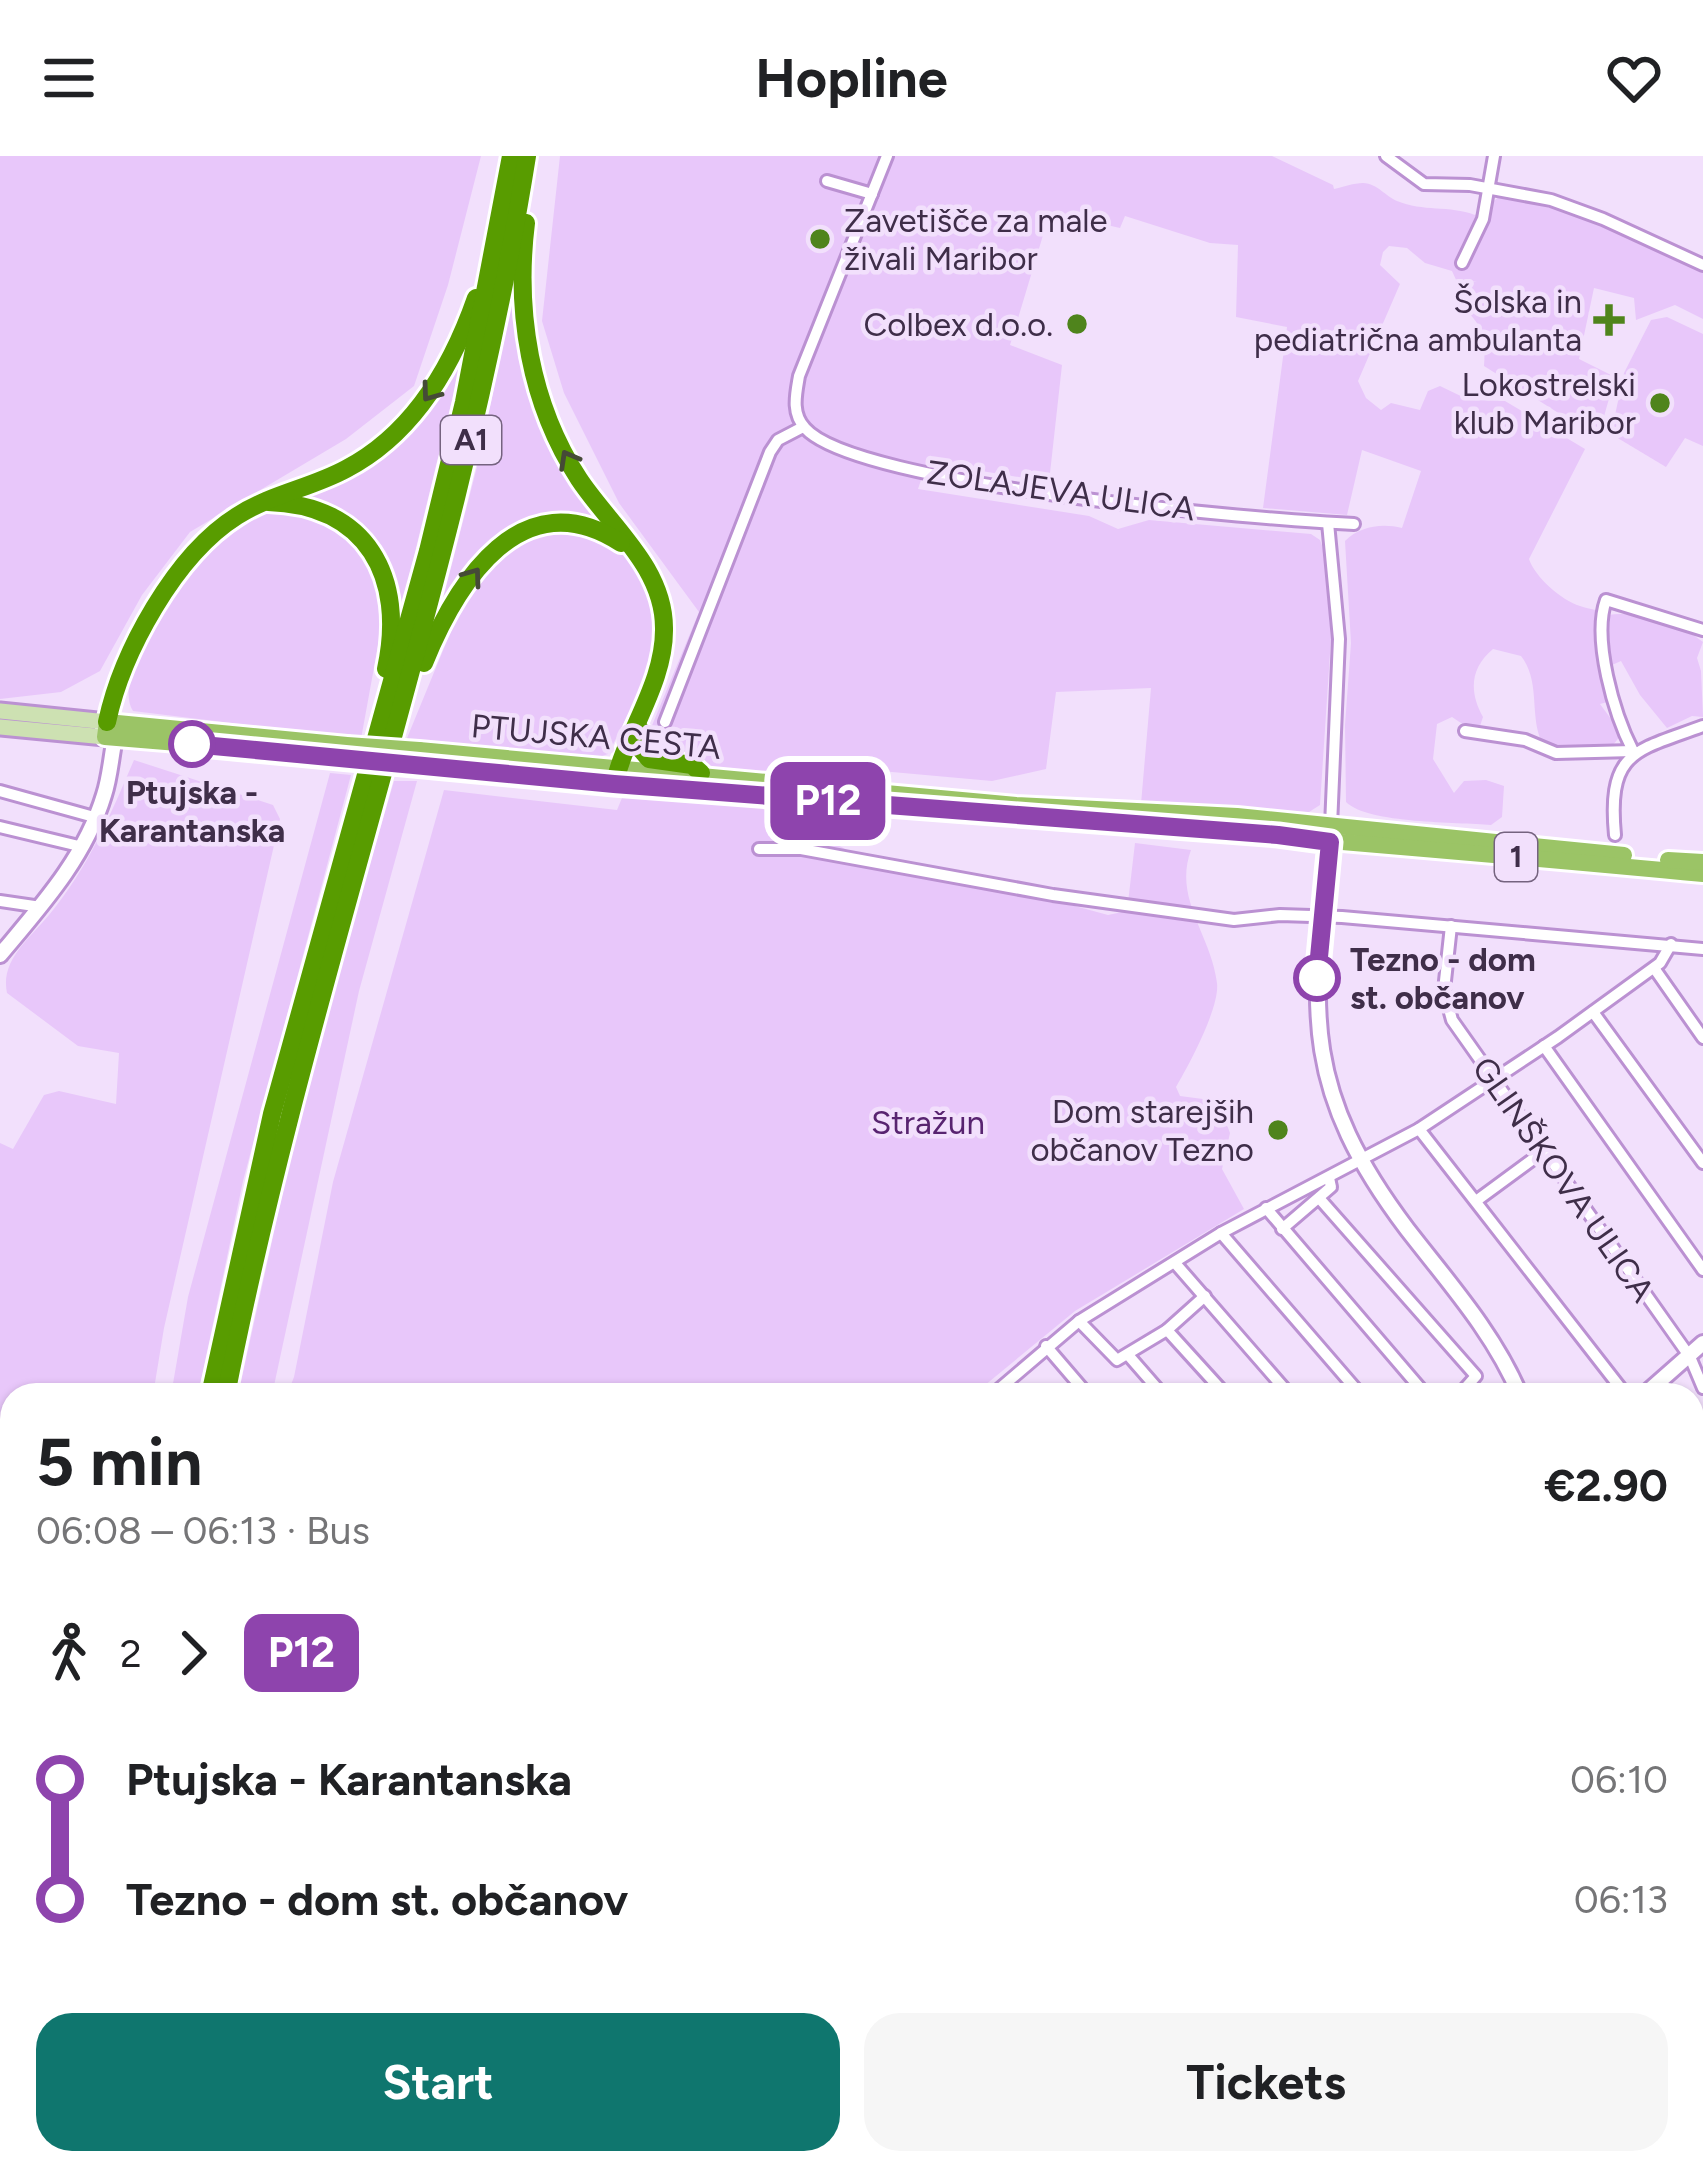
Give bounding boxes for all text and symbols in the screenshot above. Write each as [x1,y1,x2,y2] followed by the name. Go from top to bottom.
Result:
[36,45,102,111] icon: menu
[1601,45,1667,111] icon: heart
[755,46,948,111] text: Hopline
[844,201,1108,278] place label: Zavetišče za male živali Maribor
[807,226,833,252] marker: Zavetišče za male živali Maribor
[1254,282,1582,359] place label: Šolska in pediatrična ambulanta
[1593,304,1625,336] marker: Šolska in pediatrična ambulanta
[864,305,1053,344] place label: Colbex d.o.o.
[1064,311,1090,337] marker: Colbex d.o.o.
[1454,365,1636,442] place label: Lokostrelski klub Maribor
[422,380,444,402] one-way arrow
[1647,390,1673,416] marker: Lokostrelski klub Maribor
[441,416,501,464] road number: A1
[560,451,583,472] one-way arrow
[924,452,1198,529] street label: ZOLAJEVA ULICA
[458,568,480,589] one-way arrow
[470,706,723,767] street label: PTUJSKA CESTA
[170,722,214,766] marker: Ptujska - Karantanska
[759,762,897,840] line badge: P12
[99,773,285,850] place label: Ptujska - Karantanska
[794,775,862,826] text: P12
[1495,833,1537,881] road number: 1
[1350,940,1536,1017] place label: Tezno - dom st. občanov
[1295,956,1339,1000] marker: Tezno - dom st. občanov
[1464,1049,1663,1310] street label: GLINŠKOVA ULICA
[1030,1092,1254,1169] place label: Dom starejših občanov Tezno
[871,1103,985,1142] park label: Stražun
[1265,1117,1291,1143] marker: Dom starejših občanov Tezno
[36,1422,202,1502] text: 5 min
[1544,1458,1668,1512] text: €2.90
[36,1507,370,1554] text: 06:08 – 06:13 · Bus
[36,1620,102,1686] icon: walk
[160,1620,226,1686] icon: forward
[268,1627,335,1678] text: P12
[120,1630,142,1677] text: 2
[126,1752,572,1806] text: Ptujska - Karantanska
[1570,1756,1668,1803] text: 06:10
[126,1872,628,1926] text: Tezno - dom st. občanov
[1574,1876,1668,1923] text: 06:13
[36,2013,840,2151] button: Start
[864,2013,1668,2151] button: Tickets

